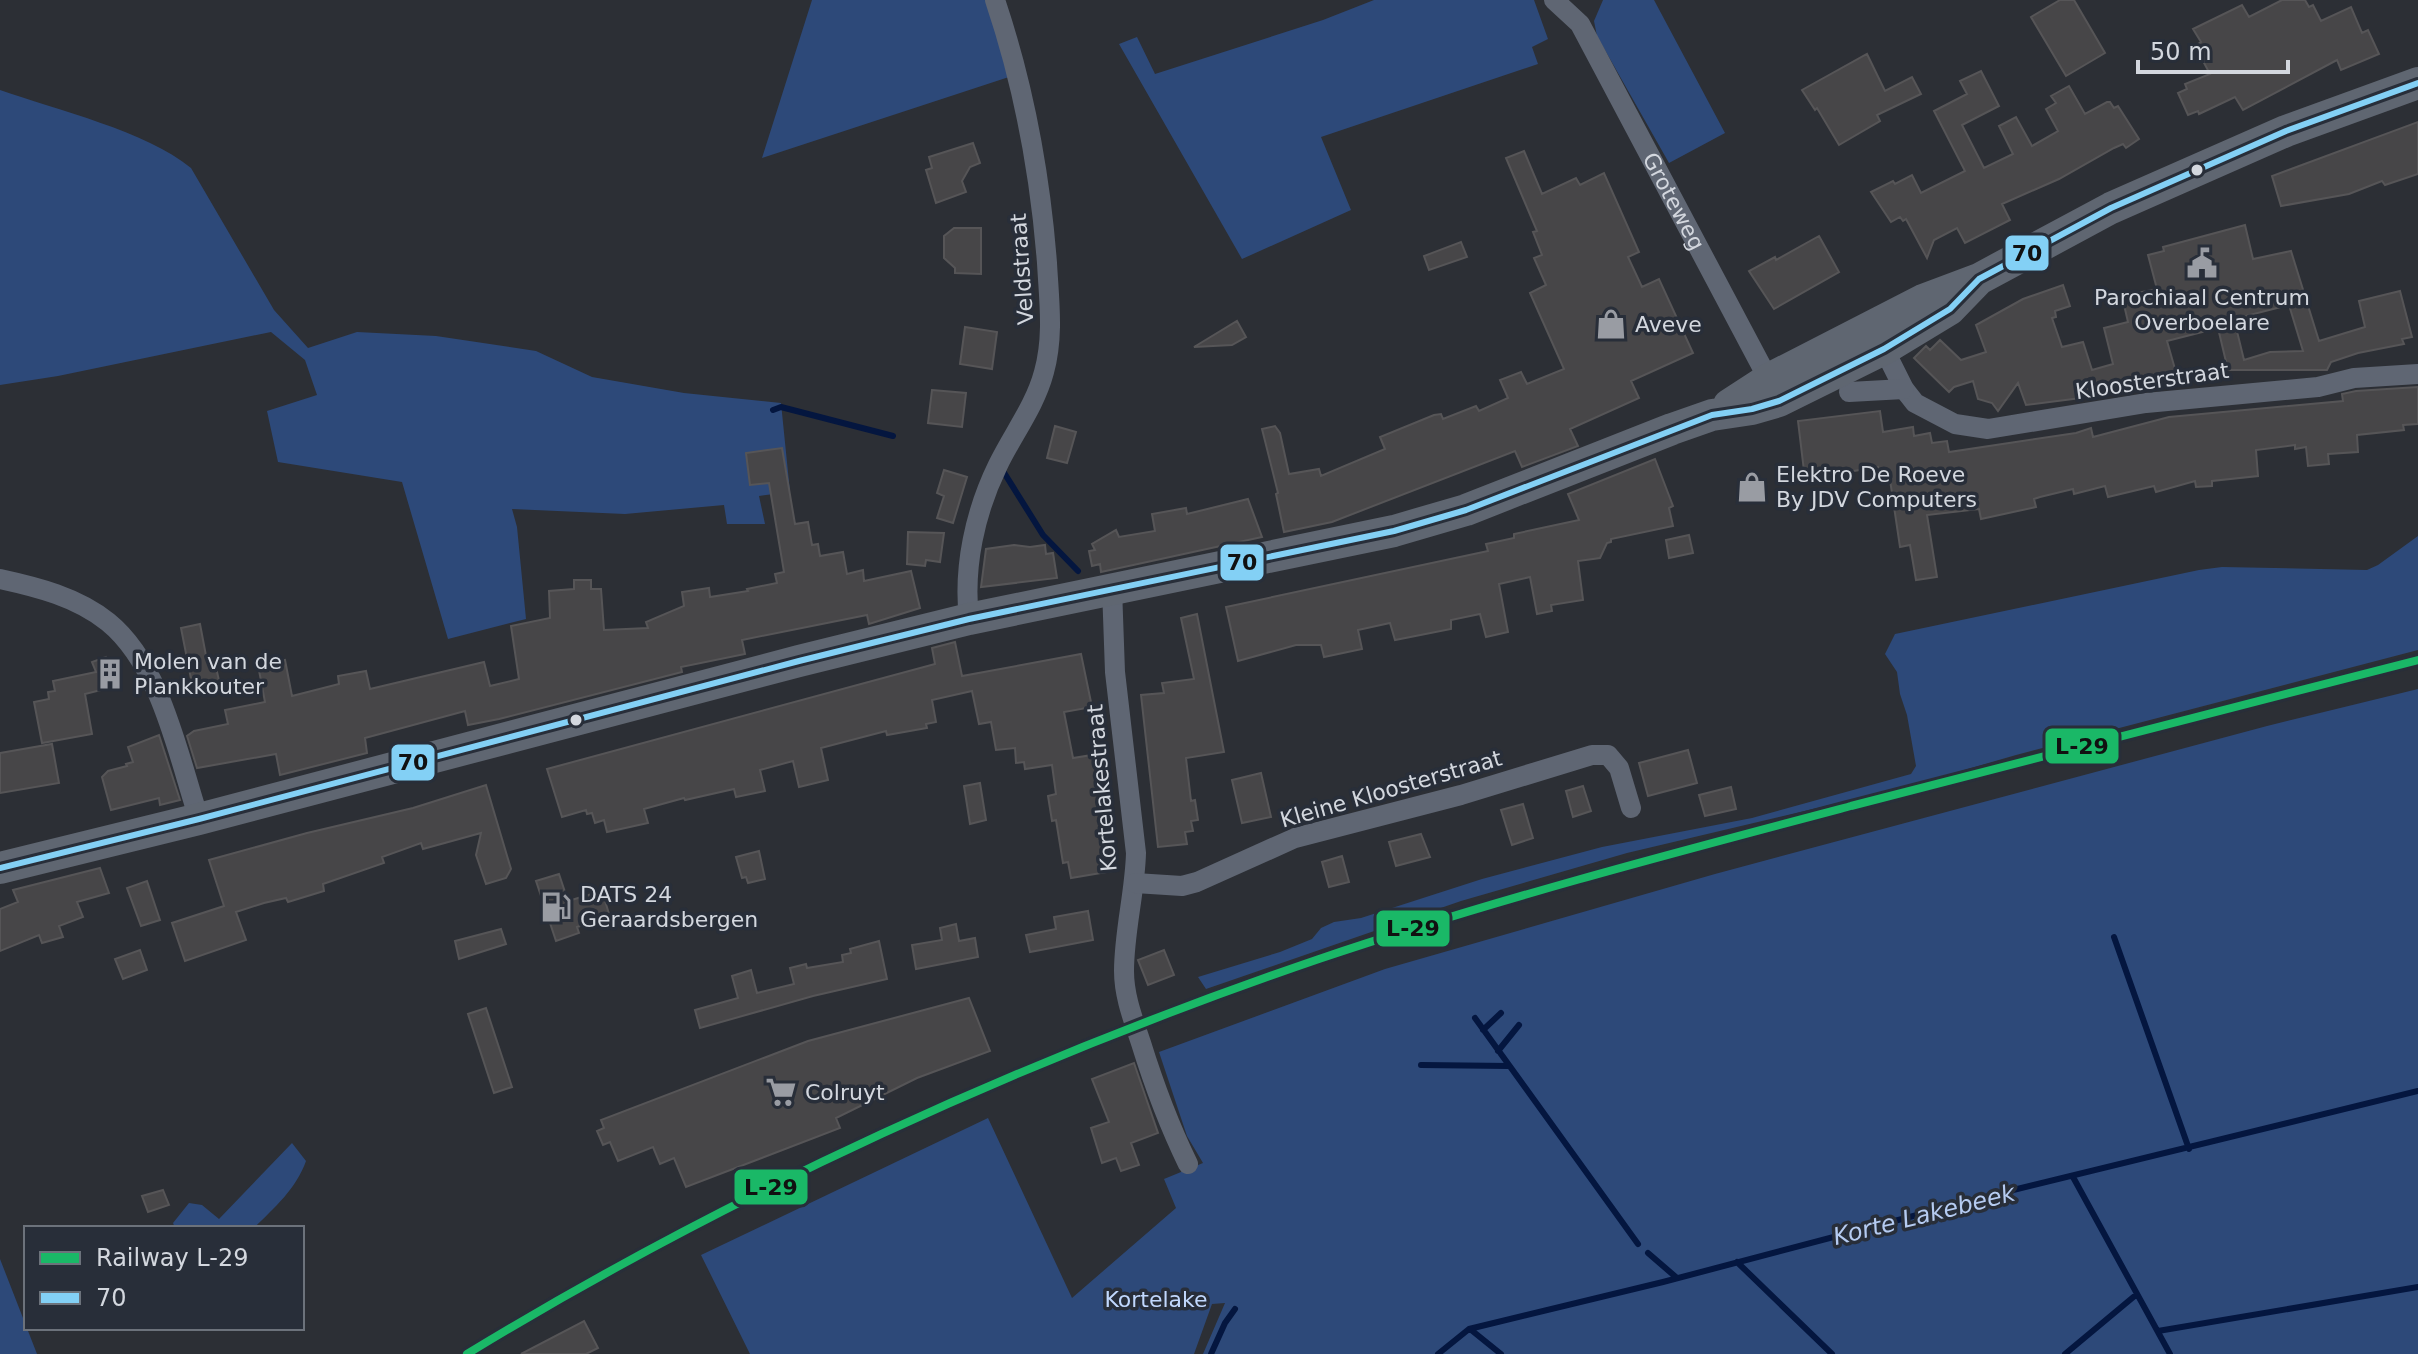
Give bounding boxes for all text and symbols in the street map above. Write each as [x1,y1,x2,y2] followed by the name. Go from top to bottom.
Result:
[2138,24,2288,74] scale bar
[2150,38,2212,66] text: 50 m
[1638,148,1710,254] street label: Groteweg
[2189,162,2205,178] unlabelled marker
[1006,212,1038,326] street label: Veldstraat
[2004,234,2050,272] line badge: 70
[2012,241,2042,266] text: 70
[2185,246,2219,280] public building icon: Parochiaal Centrum Overboelare
[2094,285,2310,335] place label: Parochiaal Centrum Overboelare
[1594,307,1628,341] shop icon: Aveve
[1635,312,1702,337] place label: Aveve
[2074,358,2231,404] street label: Kloosterstraat
[1776,462,1977,512] place label: Elektro De Roeve By JDV Computers
[1735,470,1769,504] shop icon: Elektro De Roeve By JDV Computers
[1219,543,1265,582] line badge: 70
[1227,550,1257,575] text: 70
[134,649,282,699] place label: Molen van de Plankkouter
[93,657,127,691] building icon: Molen van de Plankkouter
[1082,703,1122,873] street label: Kortelakestraat
[568,712,584,728] unlabelled marker
[2044,727,2120,765] line badge: L-29
[2055,734,2109,759] text: L-29
[390,743,436,782] line badge: 70
[1277,745,1505,833] street label: Kleine Kloosterstraat
[398,750,428,775] text: 70
[580,882,758,932] place label: DATS 24 Geraardsbergen
[539,890,573,924] fuel station icon: DATS 24 Geraardsbergen
[1375,909,1451,948] line badge: L-29
[1386,916,1440,941] text: L-29
[764,1075,798,1109] supermarket icon: Colruyt
[805,1080,885,1105] place label: Colruyt
[733,1168,809,1206] line badge: L-29
[744,1175,798,1200] text: L-29
[1830,1179,2019,1251] water label: Korte Lakebeek
[24,1226,304,1330] legend
[96,1244,249,1272] text: Railway L-29
[96,1284,127,1312] text: 70
[1104,1287,1208,1312] park label: Kortelake

